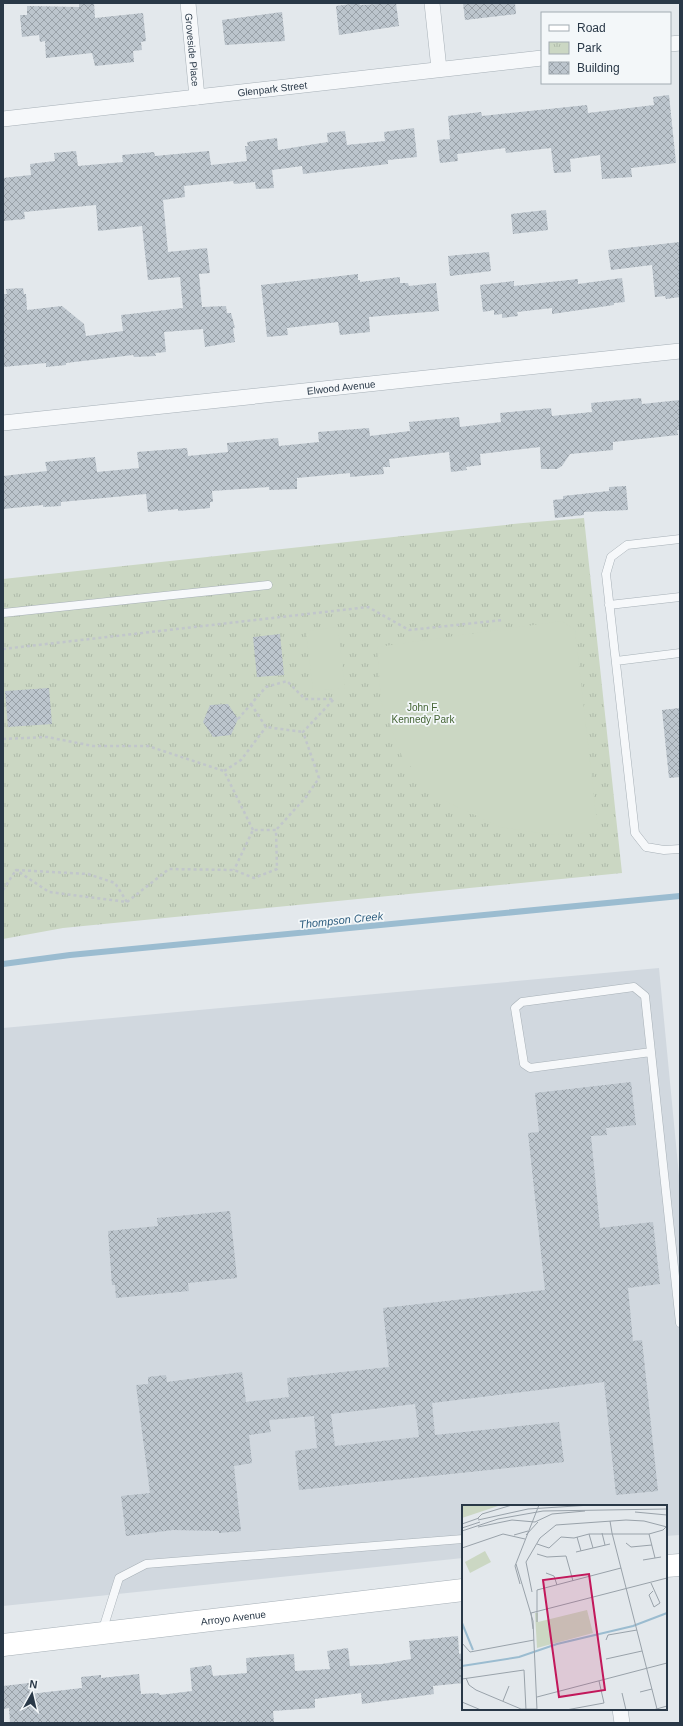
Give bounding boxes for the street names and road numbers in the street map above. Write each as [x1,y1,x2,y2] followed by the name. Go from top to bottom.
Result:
[184,13,201,87] street label: Groveside Place
[237,79,308,98] street label: Glenpark Street
[306,378,376,396] street label: Elwood Avenue
[200,1608,267,1627] street label: Arroyo Avenue

